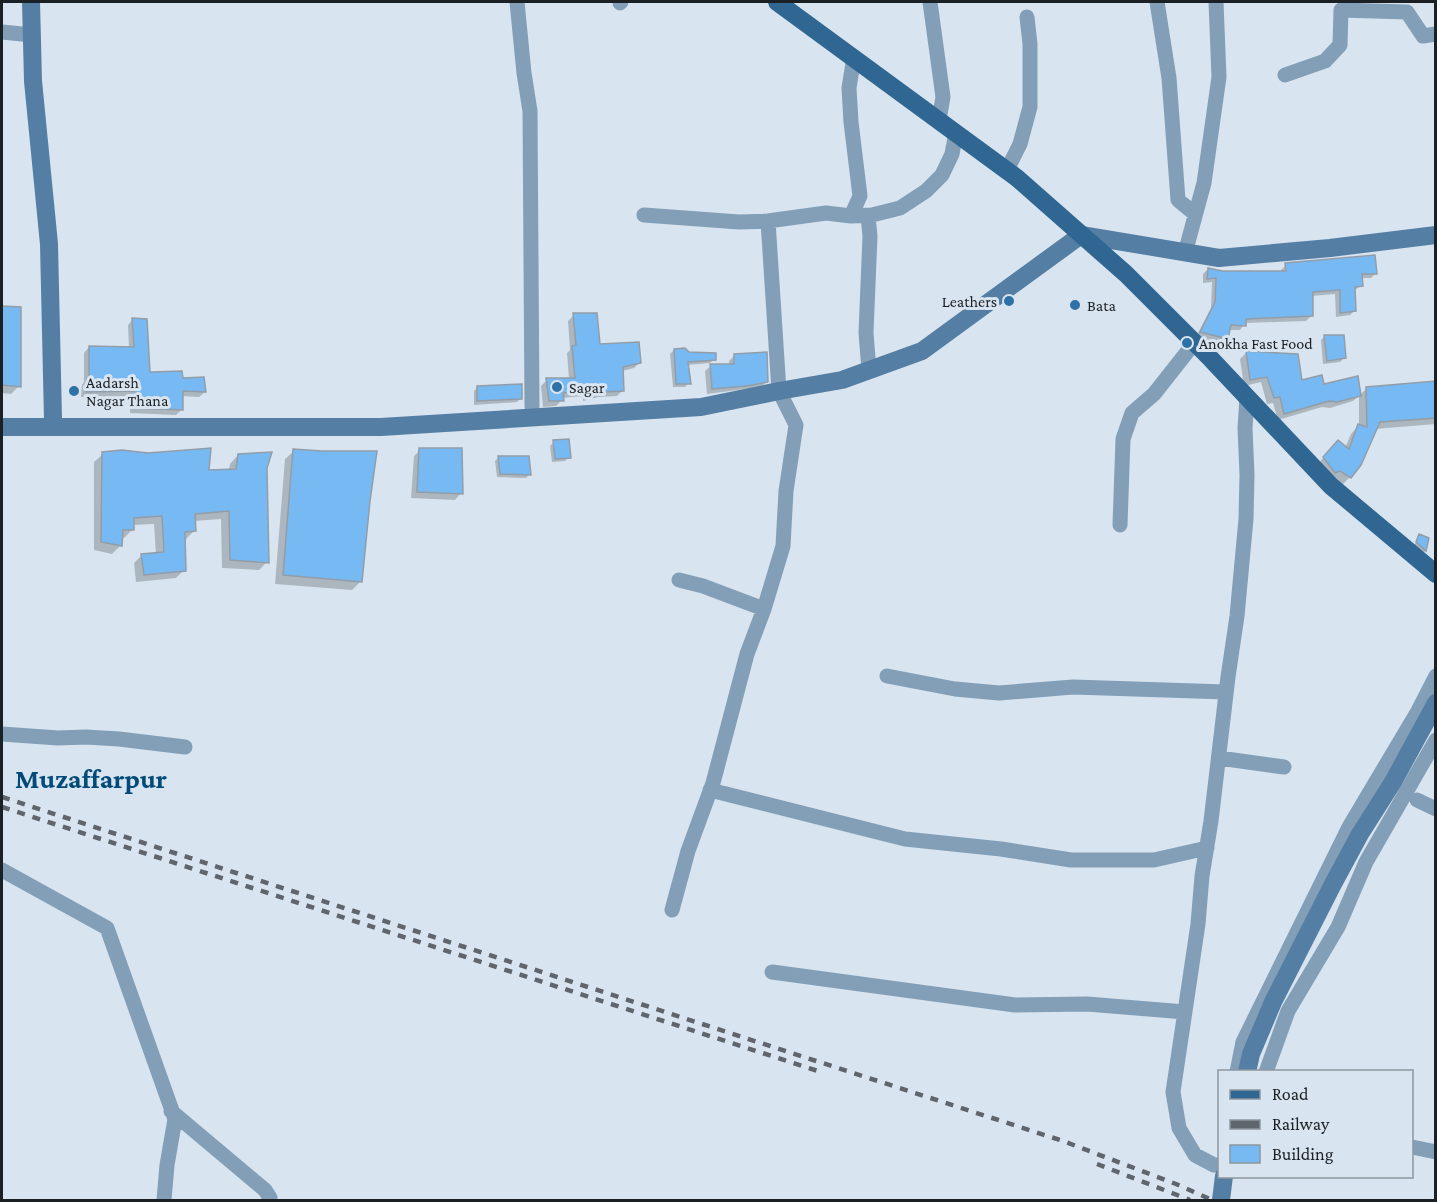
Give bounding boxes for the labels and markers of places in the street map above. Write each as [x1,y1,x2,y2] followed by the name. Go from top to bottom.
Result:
[942,293,997,310] place label: Leathers
[1002,294,1016,308] marker: Leathers
[1087,297,1116,314] place label: Bata
[1068,298,1082,312] marker: Bata
[1199,335,1313,352] place label: Anokha Fast Food
[1180,336,1194,350] marker: Anokha Fast Food
[86,374,169,410] place label: Aadarsh Nagar Thana
[569,379,605,397] place label: Sagar
[550,380,564,394] marker: Sagar
[67,384,81,398] marker: Aadarsh Nagar Thana

